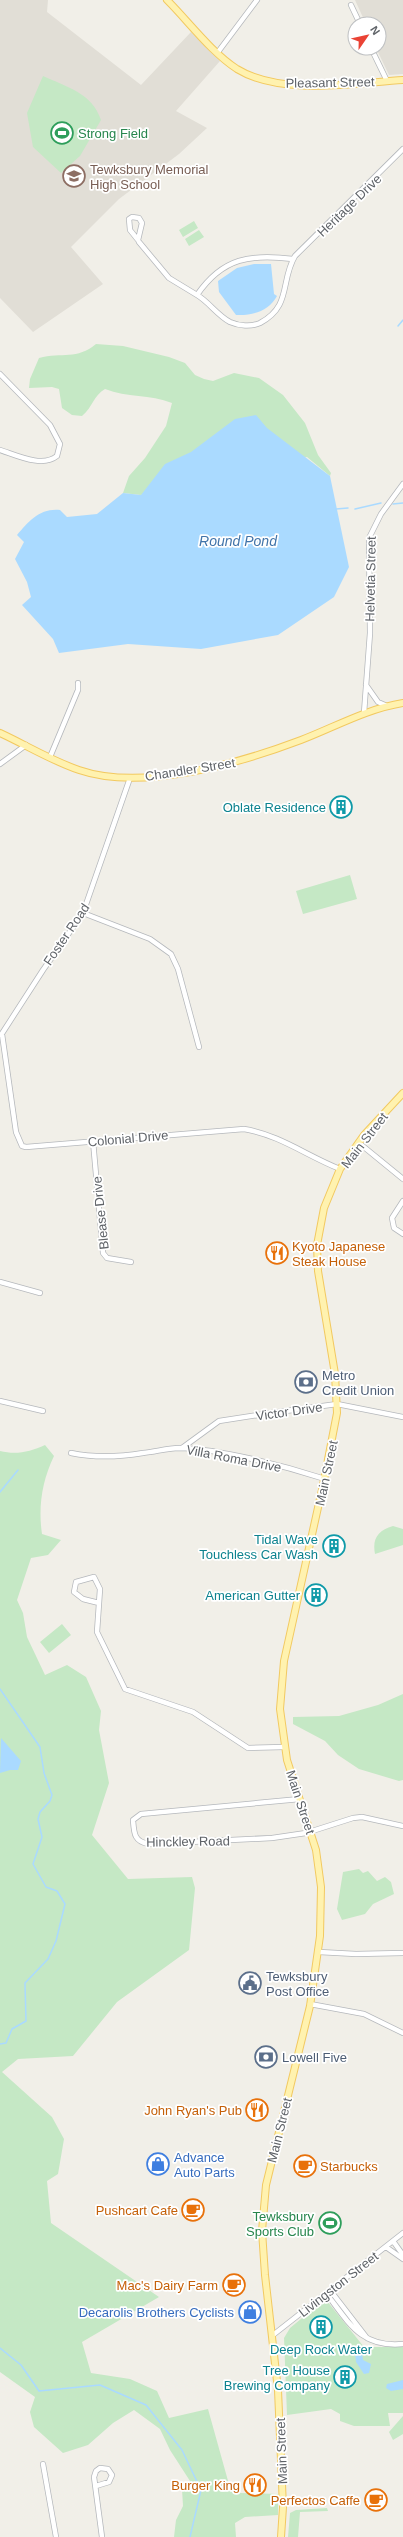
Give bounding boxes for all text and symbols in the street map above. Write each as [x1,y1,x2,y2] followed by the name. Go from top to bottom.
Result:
[347,16,387,56] north arrow
[368,24,383,37] text: N
[285,74,375,91] street label: Pleasant Street
[49,120,75,146] sports icon: Strong Field
[78,126,148,141] place label: Strong Field
[90,162,209,192] place label: Tewksbury Memorial High School
[61,163,87,189] school or university icon: Tewksbury Memorial High School
[314,171,384,240] street label: Heritage Drive
[199,533,278,549] water label: Round Pond
[362,536,379,622] street label: Helvetia Street
[144,755,237,784] street label: Chandler Street
[328,794,354,820] building icon: Oblate Residence
[223,800,326,815] place label: Oblate Residence
[40,900,93,968] street label: Foster Road
[338,1109,391,1171] street label: Main Street
[87,1128,169,1149] street label: Colonial Drive
[89,1176,112,1250] street label: Blease Drive
[292,1239,385,1269] place label: Kyoto Japanese Steak House
[264,1240,290,1266] restaurant icon: Kyoto Japanese Steak House
[322,1368,394,1398] place label: Metro Credit Union
[293,1369,319,1395] bank icon: Metro Credit Union
[255,1399,323,1424] street label: Victor Drive
[312,1439,341,1507] street label: Main Street
[185,1442,283,1475] street label: Villa Roma Drive
[199,1532,318,1562] place label: Tidal Wave Touchless Car Wash
[321,1533,347,1559] building icon: Tidal Wave Touchless Car Wash
[303,1582,329,1608] building icon: American Gutter
[205,1588,301,1603] place label: American Gutter
[283,1768,318,1836] street label: Main Street
[146,1833,230,1850] street label: Hinckley Road
[266,1969,329,1999] place label: Tewksbury Post Office
[237,1970,263,1996] public building icon: Tewksbury Post Office
[253,2044,279,2070] bank icon: Lowell Five
[282,2050,347,2065] place label: Lowell Five
[264,2096,295,2164] street label: Main Street
[244,2097,270,2123] restaurant icon: John Ryan's Pub
[144,2103,242,2118] place label: John Ryan's Pub
[174,2150,235,2180] place label: Advance Auto Parts
[145,2151,171,2177] shop icon: Advance Auto Parts
[292,2153,318,2179] cafe icon: Starbucks
[320,2159,378,2174] place label: Starbucks
[180,2197,206,2223] cafe icon: Pushcart Cafe
[96,2203,178,2218] place label: Pushcart Cafe
[246,2209,314,2239] place label: Tewksbury Sports Club
[317,2210,343,2236] sports icon: Tewksbury Sports Club
[296,2248,381,2320] street label: Livingston Street
[221,2272,247,2298] cafe icon: Mac's Dairy Farm
[117,2278,218,2293] place label: Mac's Dairy Farm
[237,2299,263,2325] shop icon: Decarolis Brothers Cyclists
[79,2305,234,2320] place label: Decarolis Brothers Cyclists
[308,2314,334,2340] building icon: Deep Rock Water
[270,2342,373,2357] place label: Deep Rock Water
[224,2363,330,2393] place label: Tree House Brewing Company
[332,2364,358,2390] building icon: Tree House Brewing Company
[273,2417,290,2484] street label: Main Street
[242,2472,268,2498] restaurant icon: Burger King
[171,2478,240,2493] place label: Burger King
[363,2487,389,2513] cafe icon: Perfectos Caffe
[271,2493,360,2508] place label: Perfectos Caffe

